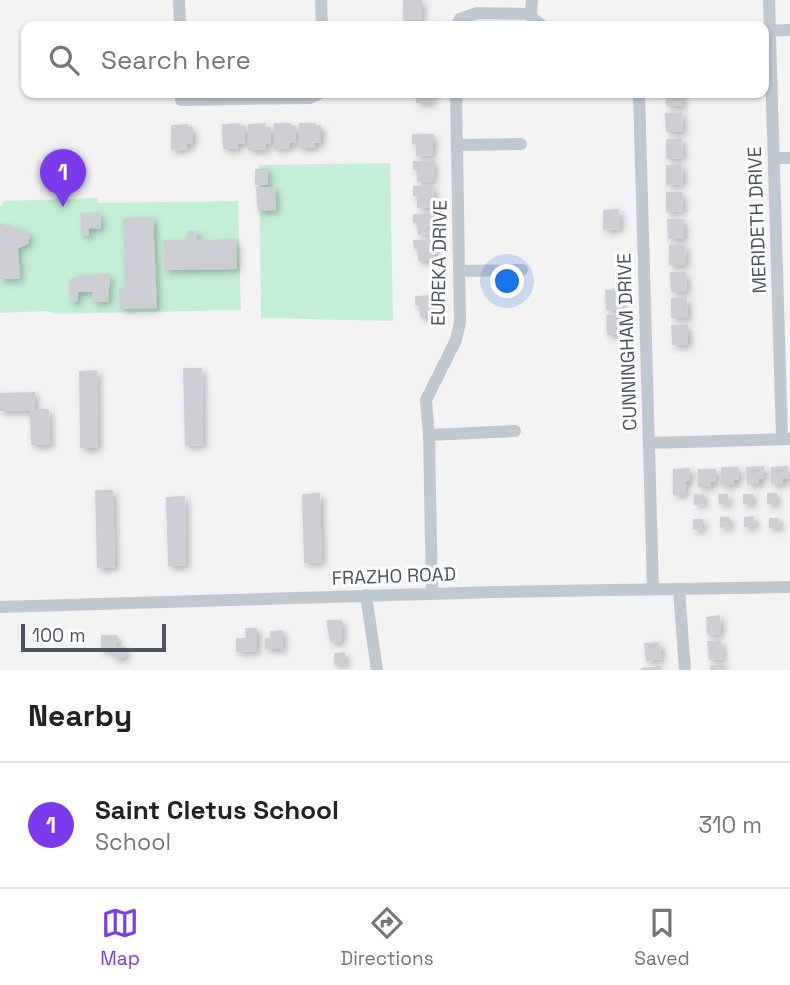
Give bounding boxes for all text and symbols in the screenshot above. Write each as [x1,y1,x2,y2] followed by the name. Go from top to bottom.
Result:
[21,21,769,98] search box
[45,41,83,79] icon: search
[101,43,251,77] text: Search here
[742,146,772,294] street label: MERIDETH DRIVE
[40,149,86,207] pin: 1
[425,200,453,326] street label: EUREKA DRIVE
[611,253,643,431] street label: CUNNINGHAM DRIVE
[490,264,524,298] your location
[331,561,457,591] street label: FRAZHO ROAD
[21,621,166,653] scale bar
[32,623,86,648] text: 100 m
[28,696,132,735] text: Nearby
[95,793,339,827] text: Saint Cletus School
[46,810,56,840] text: 1
[698,810,762,840] text: 310 m
[95,827,171,857] text: School
[100,904,140,971] tab: Map
[341,904,434,971] tab: Directions
[634,904,690,971] tab: Saved

